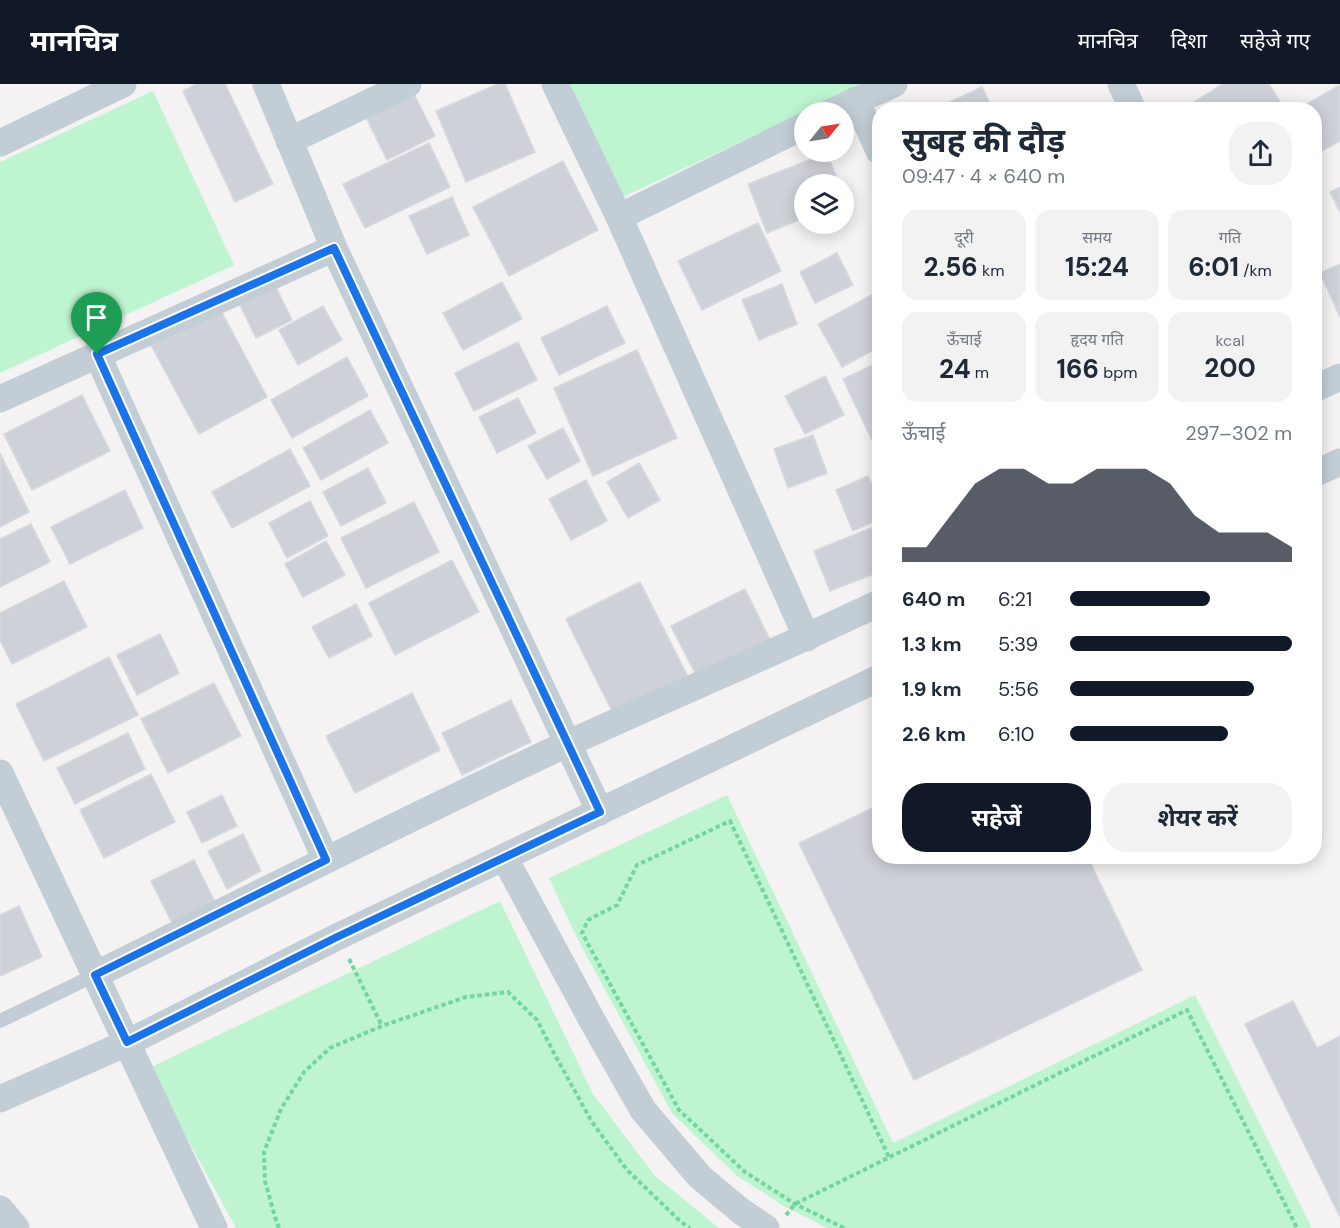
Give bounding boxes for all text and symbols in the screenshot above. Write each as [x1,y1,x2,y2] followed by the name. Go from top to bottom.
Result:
[30,23,118,60] text: मानचित्र
[1078,27,1138,55] text: मानचित्र
[1171,27,1207,55] text: दिशा
[1240,27,1310,55] text: सहेजे गए
[794,102,854,162] north arrow
[794,102,854,234] map controls
[902,119,1065,162] text: सुबह की दौड़
[1229,122,1292,185] button: share
[902,163,1065,189] text: 09:47 · 4 × 640 m
[794,174,854,234] button: layers
[954,227,974,248] text: दूरी
[1082,227,1112,248] text: समय
[1219,227,1241,248] text: गति
[924,250,978,284] text: 2.56
[1065,250,1129,284] text: 15:24
[1188,250,1239,284] text: 6:01
[978,260,1004,281] text: km
[1239,260,1272,281] text: /km
[71,292,122,354] pin
[80,301,113,334] icon: arrive
[947,329,981,350] text: ऊँचाई
[1070,329,1124,350] text: हृदय गति
[1216,330,1244,351] text: kcal
[1204,351,1256,385] text: 200
[939,352,971,386] text: 24
[1057,352,1099,386] text: 166
[971,362,989,383] text: m
[1099,362,1137,383] text: bpm
[902,420,945,446] text: ऊँचाई
[1185,420,1292,446] text: 297–302 m
[902,586,965,612] text: 640 m
[998,586,1032,612] text: 6:21
[902,631,961,657] text: 1.3 km
[998,631,1038,657] text: 5:39
[902,676,962,702] text: 1.9 km
[998,676,1039,702] text: 5:56
[902,721,966,747] text: 2.6 km
[998,721,1035,747] text: 6:10
[902,783,1091,852] button: सहेजें
[1103,783,1292,852] button: शेयर करें

